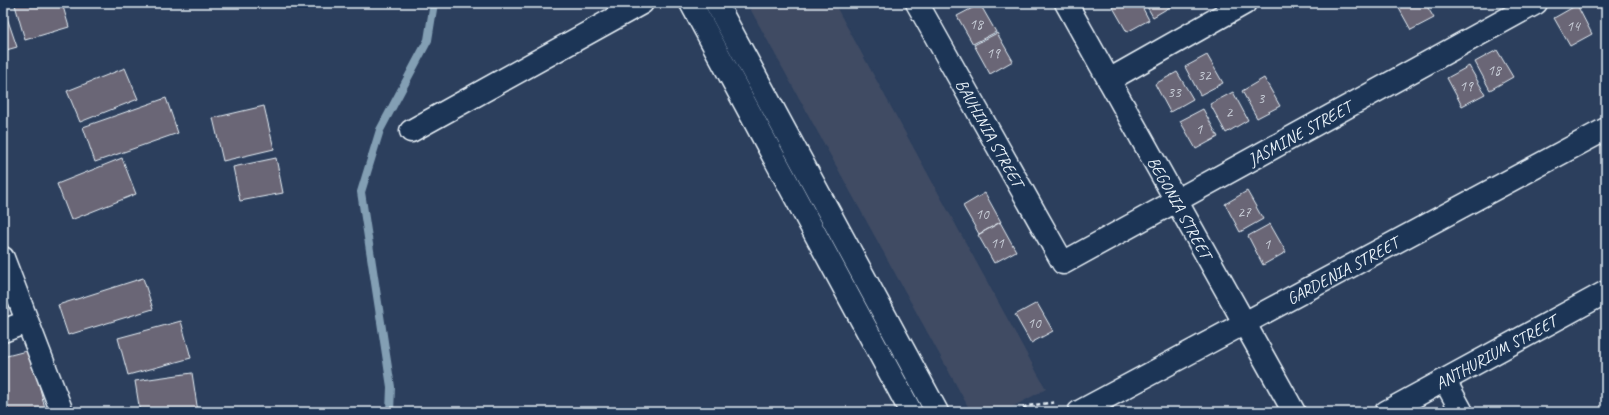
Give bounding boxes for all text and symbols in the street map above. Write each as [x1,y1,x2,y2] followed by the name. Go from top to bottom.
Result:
[969,15,984,34] house number: 18
[1566,17,1581,36] house number: 14
[986,44,1001,63] house number: 19
[1487,61,1502,80] house number: 18
[1197,66,1212,85] house number: 32
[951,75,1030,193] street label: BAUHINIA STREET
[1459,77,1474,96] house number: 19
[1167,83,1182,102] house number: 33
[1258,89,1266,108] house number: 3
[1243,94,1358,170] street label: JASMINE STREET
[1226,103,1234,122] house number: 2
[1196,120,1204,139] house number: 1
[1143,153,1218,265] street label: BEGONIA STREET
[1237,203,1252,222] house number: 27
[975,205,990,224] house number: 10
[1283,230,1406,309] street label: GARDENIA STREET
[990,234,1005,253] house number: 11
[1264,235,1272,254] house number: 1
[1431,309,1564,394] street label: ANTHURIUM STREET
[1027,314,1042,333] house number: 10

